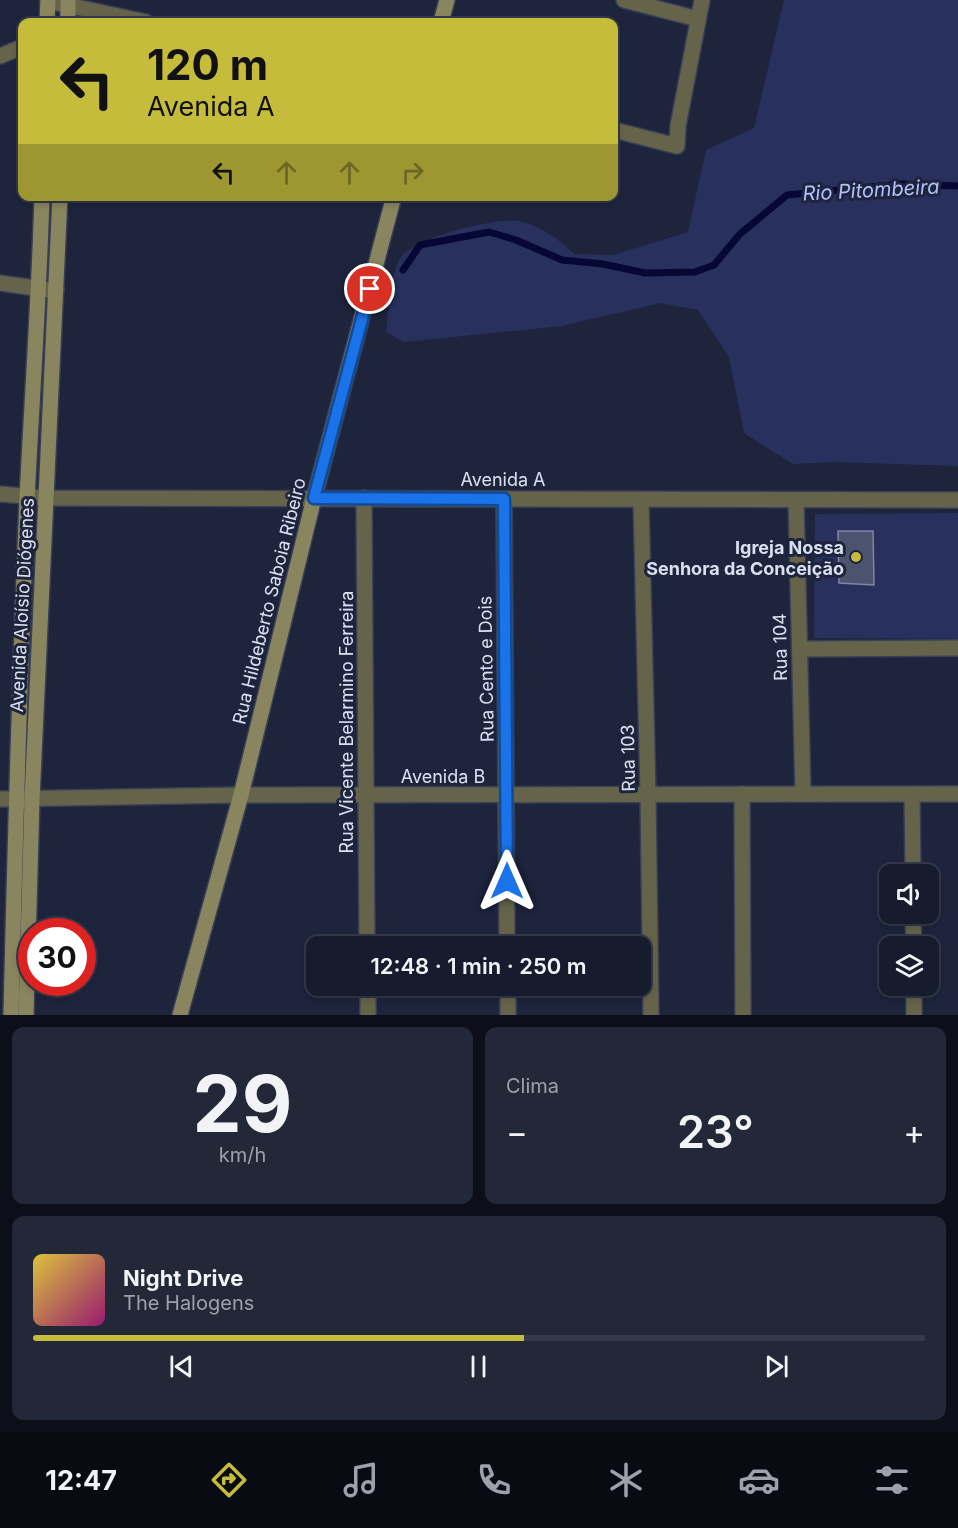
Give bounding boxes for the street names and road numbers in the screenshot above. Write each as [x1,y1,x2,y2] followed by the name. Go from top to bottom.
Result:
[460,469,546,490] street label: Avenida A
[228,476,310,726] street label: Rua Hildeberto Saboia Ribeiro
[6,497,38,713] street label: Avenida Aloísio Diógenes
[336,591,357,853] street label: Rua Vicente Belarmino Ferreira
[474,596,498,742] street label: Rua Cento e Dois
[769,613,791,681] street label: Rua 104
[617,724,639,792] street label: Rua 103
[401,766,485,787] street label: Avenida B

